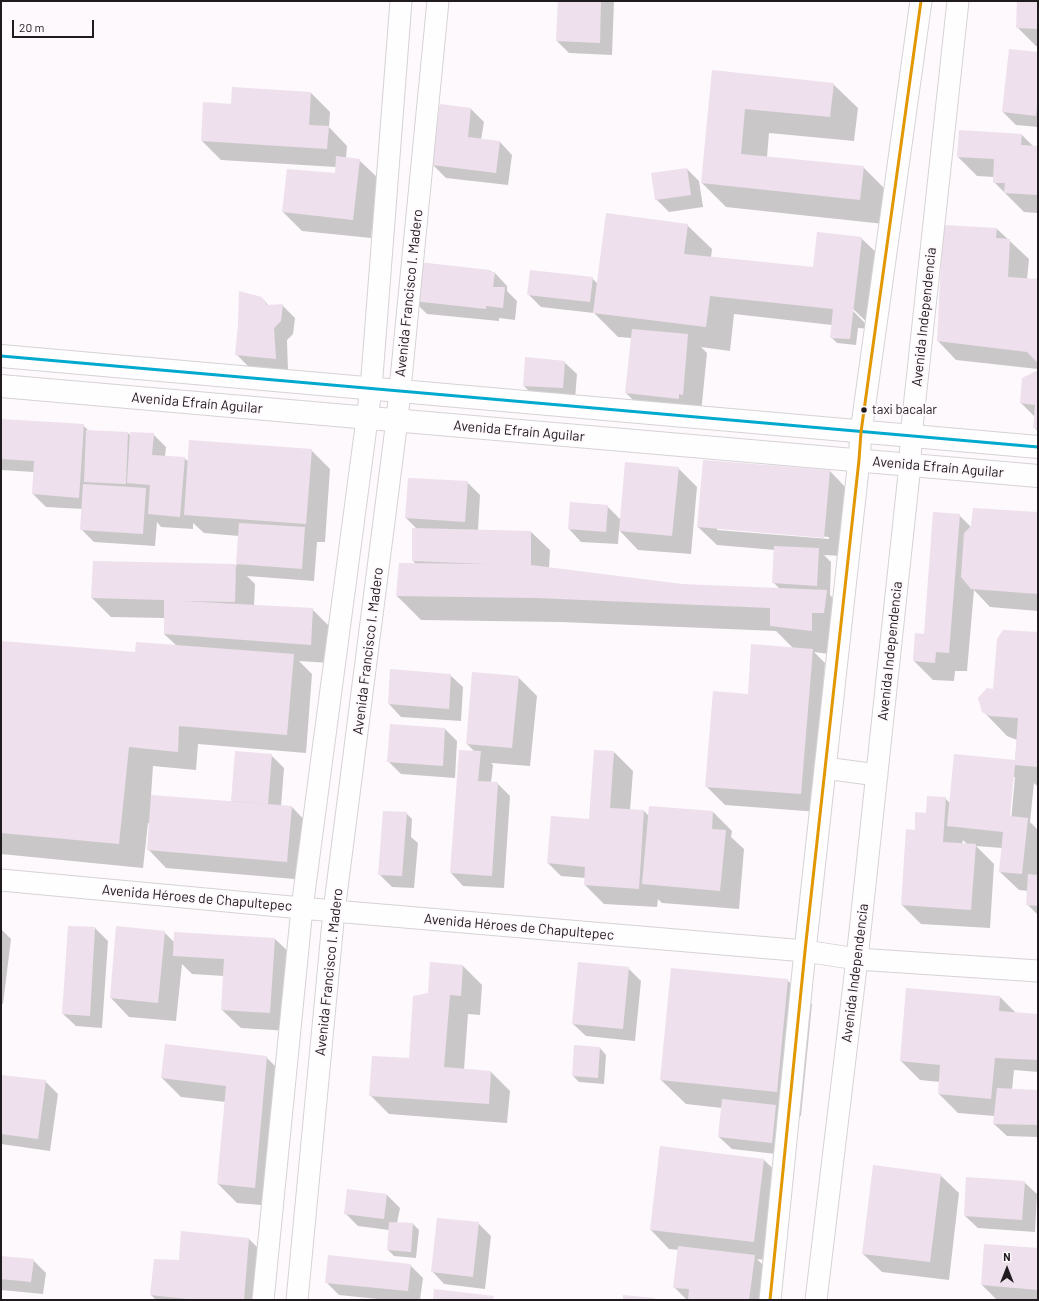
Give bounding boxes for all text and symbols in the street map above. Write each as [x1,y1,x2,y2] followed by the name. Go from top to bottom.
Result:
[14,12,96,38] scale bar
[19,20,45,34] text: 20 m
[392,208,426,378] street label: Avenida Francisco I. Madero
[908,247,940,387] street label: Avenida Independencia
[131,389,263,417] street label: Avenida Efraín Aguilar
[872,402,937,418] place label: taxi bacalar
[859,405,869,415] marker: taxi bacalar
[453,417,585,445] street label: Avenida Efraín Aguilar
[872,453,1004,481] street label: Avenida Efraín Aguilar
[349,566,387,736] street label: Avenida Francisco I. Madero
[874,581,906,721] street label: Avenida Independencia
[101,881,293,915] street label: Avenida Héroes de Chapultepec
[312,887,346,1057] street label: Avenida Francisco I. Madero
[838,903,872,1043] street label: Avenida Independencia
[423,910,615,944] street label: Avenida Héroes de Chapultepec
[987,1249,1027,1289] north arrow
[1003,1250,1011,1263] text: N

